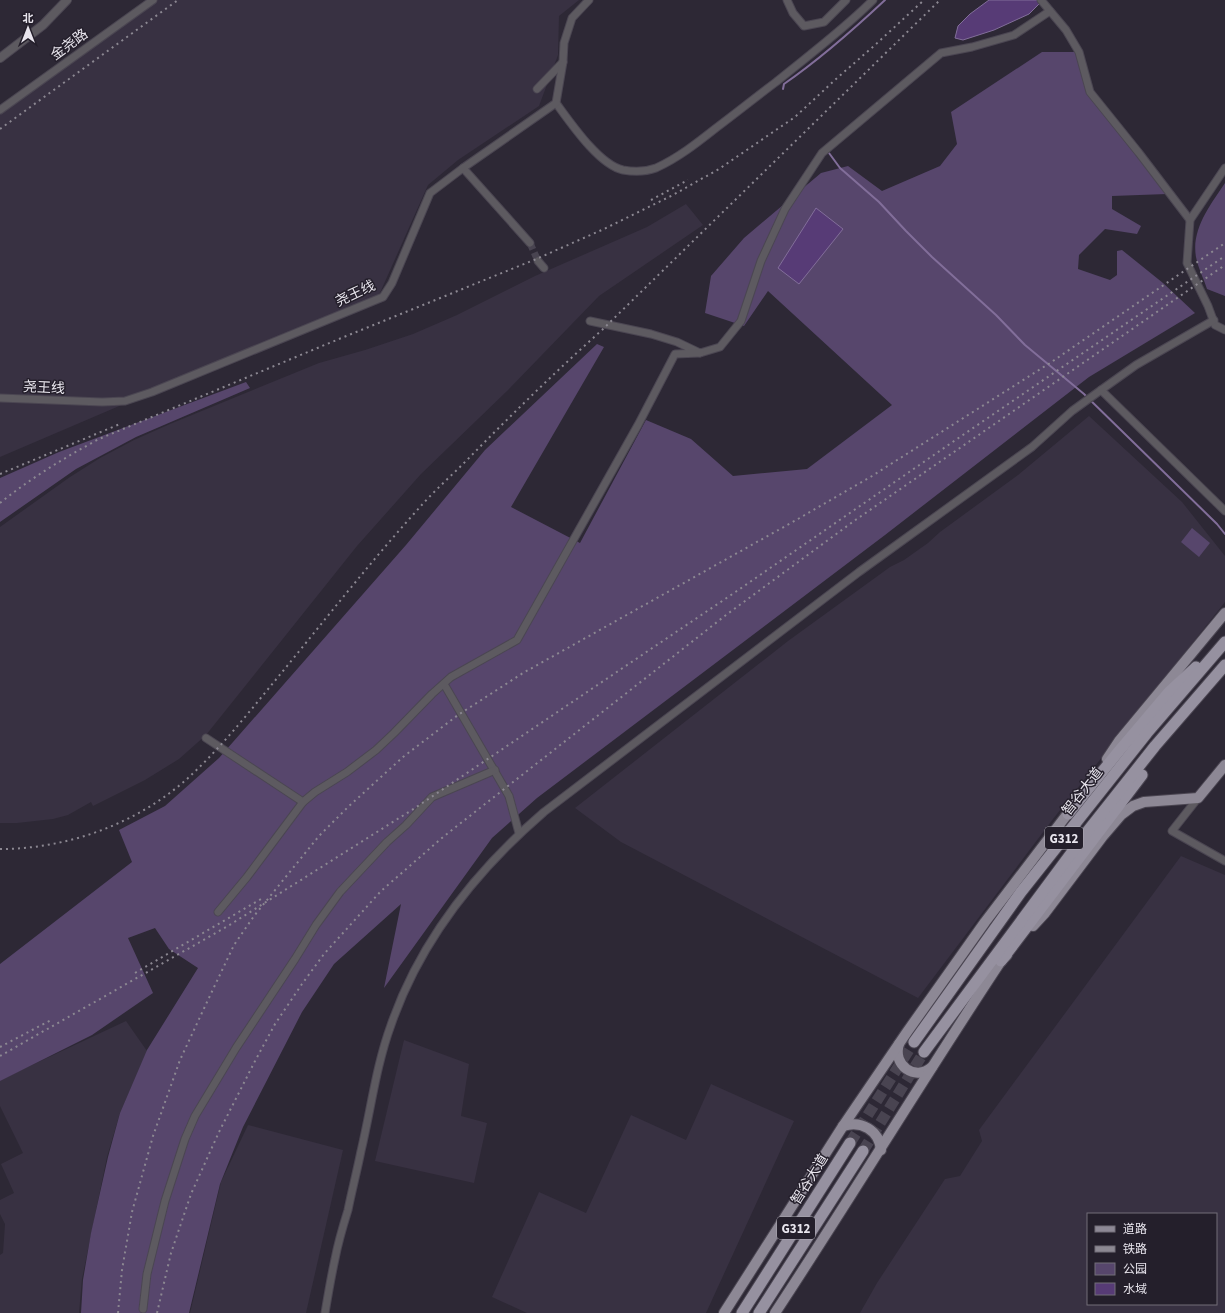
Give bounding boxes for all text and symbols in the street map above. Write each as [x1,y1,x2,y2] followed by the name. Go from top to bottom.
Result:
[8,8,48,48] north arrow
[23,11,34,26] text: 北
[47,24,92,65] street label: 金尧路
[332,276,379,312] street label: 尧王线
[22,377,65,399] street label: 尧王线
[1058,763,1108,820] street label: 智谷大道
[1045,827,1083,849] road number: G312
[787,1150,833,1209] street label: 智谷大道
[1087,1213,1217,1305] legend
[777,1217,815,1239] road number: G312
[1123,1221,1147,1238] text: 道路
[1123,1241,1147,1258] text: 铁路
[1123,1261,1147,1278] text: 公园
[1123,1281,1147,1298] text: 水域

